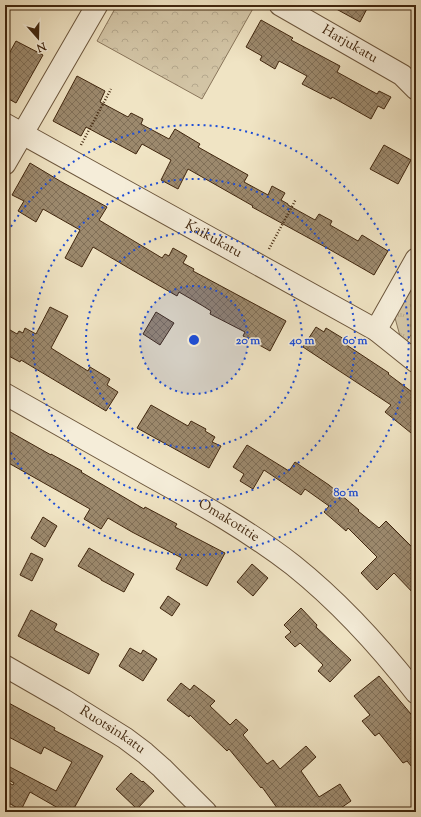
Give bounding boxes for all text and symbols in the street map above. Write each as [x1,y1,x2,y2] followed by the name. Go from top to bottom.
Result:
[18,18,58,58] north arrow
[318,21,381,69] street label: Harjukatu
[34,37,49,56] text: N
[181,216,245,264] street label: Kaikukatu
[236,332,260,350] text: 20 m
[289,332,314,350] text: 40 m
[343,332,367,350] text: 60 m
[187,333,201,347] centre of rings
[334,484,358,502] text: 80 m
[194,495,263,548] street label: Omakotitie
[75,702,149,759] street label: Ruotsinkatu

